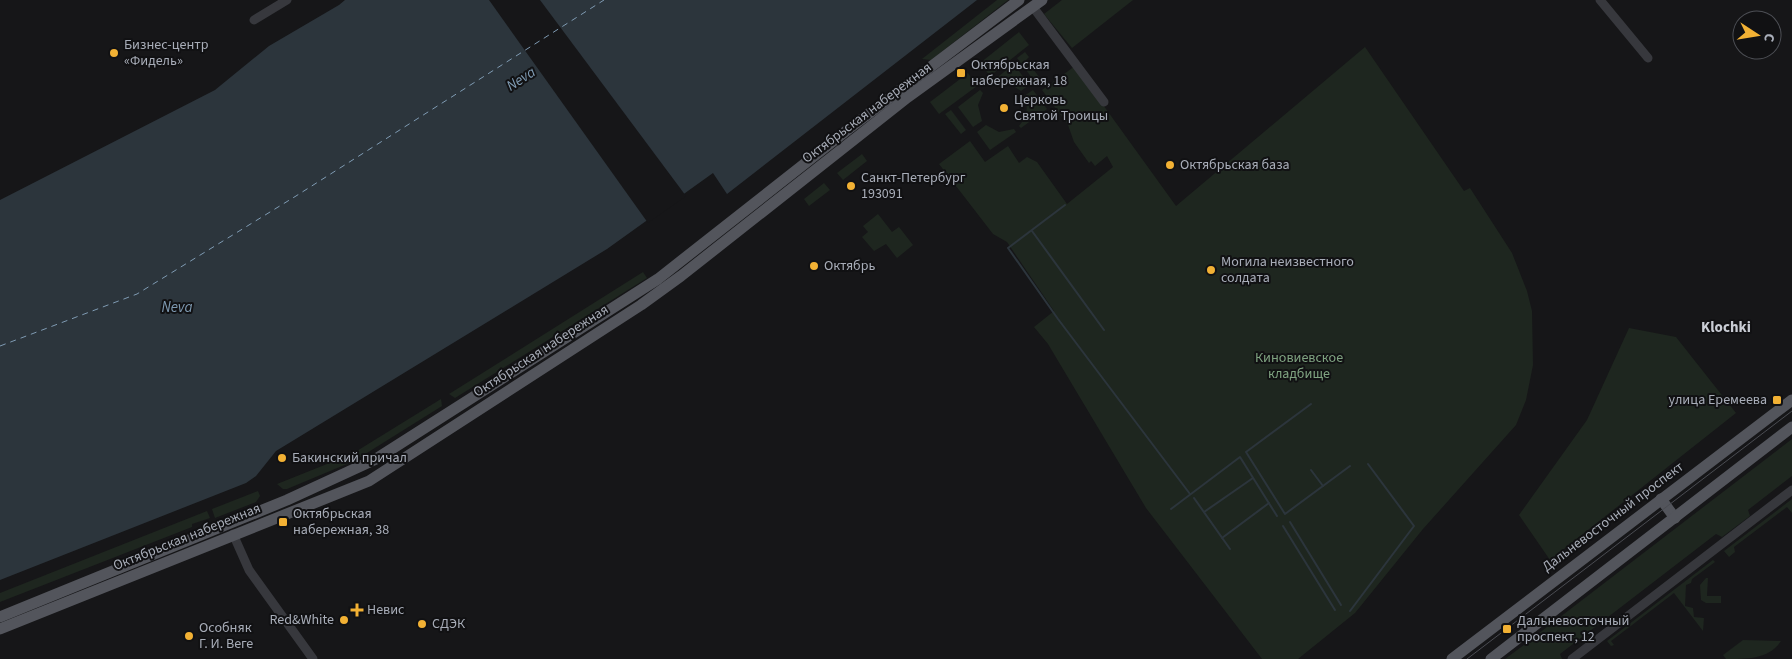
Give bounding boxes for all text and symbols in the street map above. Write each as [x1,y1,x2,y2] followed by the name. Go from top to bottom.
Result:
[1732,10,1782,60] north arrow
[1758,31,1779,44] text: С
[124,35,209,71] place label: Бизнес-центр «Фидель»
[108,47,120,59] marker: Бизнес-центр «Фидель»
[971,55,1067,91] place label: Октябрьская набережная, 18
[798,58,936,168] street label: Октябрьская набережная
[502,62,540,96] water label: Neva
[955,67,967,79] marker: Октябрьская набережная, 18
[1014,90,1108,126] place label: Церковь Святой Троицы
[998,102,1010,114] marker: Церковь Святой Троицы
[1180,155,1290,175] place label: Октябрьская база
[1164,159,1176,171] marker: Октябрьская база
[861,168,966,204] place label: Санкт-Петербург 193091
[845,180,857,192] marker: Санкт-Петербург 193091
[1221,252,1354,288] place label: Могила неизвестного солдата
[824,256,876,276] place label: Октябрь
[808,260,820,272] marker: Октябрь
[1205,264,1217,276] marker: Могила неизвестного солдата
[162,297,193,318] water label: Neva
[469,300,613,402] street label: Октябрьская набережная
[1701,317,1751,338] district label: Klochki
[1255,348,1343,384] park label: Киновиевское кладбище
[1668,390,1767,410] place label: улица Еремеева
[1771,394,1783,406] marker: улица Еремеева
[292,448,407,468] place label: Бакинский причал
[276,452,288,464] marker: Бакинский причал
[1538,457,1688,577] street label: Дальневосточный проспект
[110,498,264,576] street label: Октябрьская набережная
[293,504,389,540] place label: Октябрьская набережная, 38
[277,516,289,528] marker: Октябрьская набережная, 38
[367,600,405,620] place label: Невис
[351,604,363,616] marker: Невис
[269,610,334,630] place label: Red&White
[1517,611,1629,647] place label: Дальневосточный проспект, 12
[338,614,350,626] marker: Red&White
[432,614,466,634] place label: СДЭК
[199,618,253,654] place label: Особняк Г. И. Веге
[416,618,428,630] marker: СДЭК
[1501,623,1513,635] marker: Дальневосточный проспект, 12
[183,630,195,642] marker: Особняк Г. И. Веге

